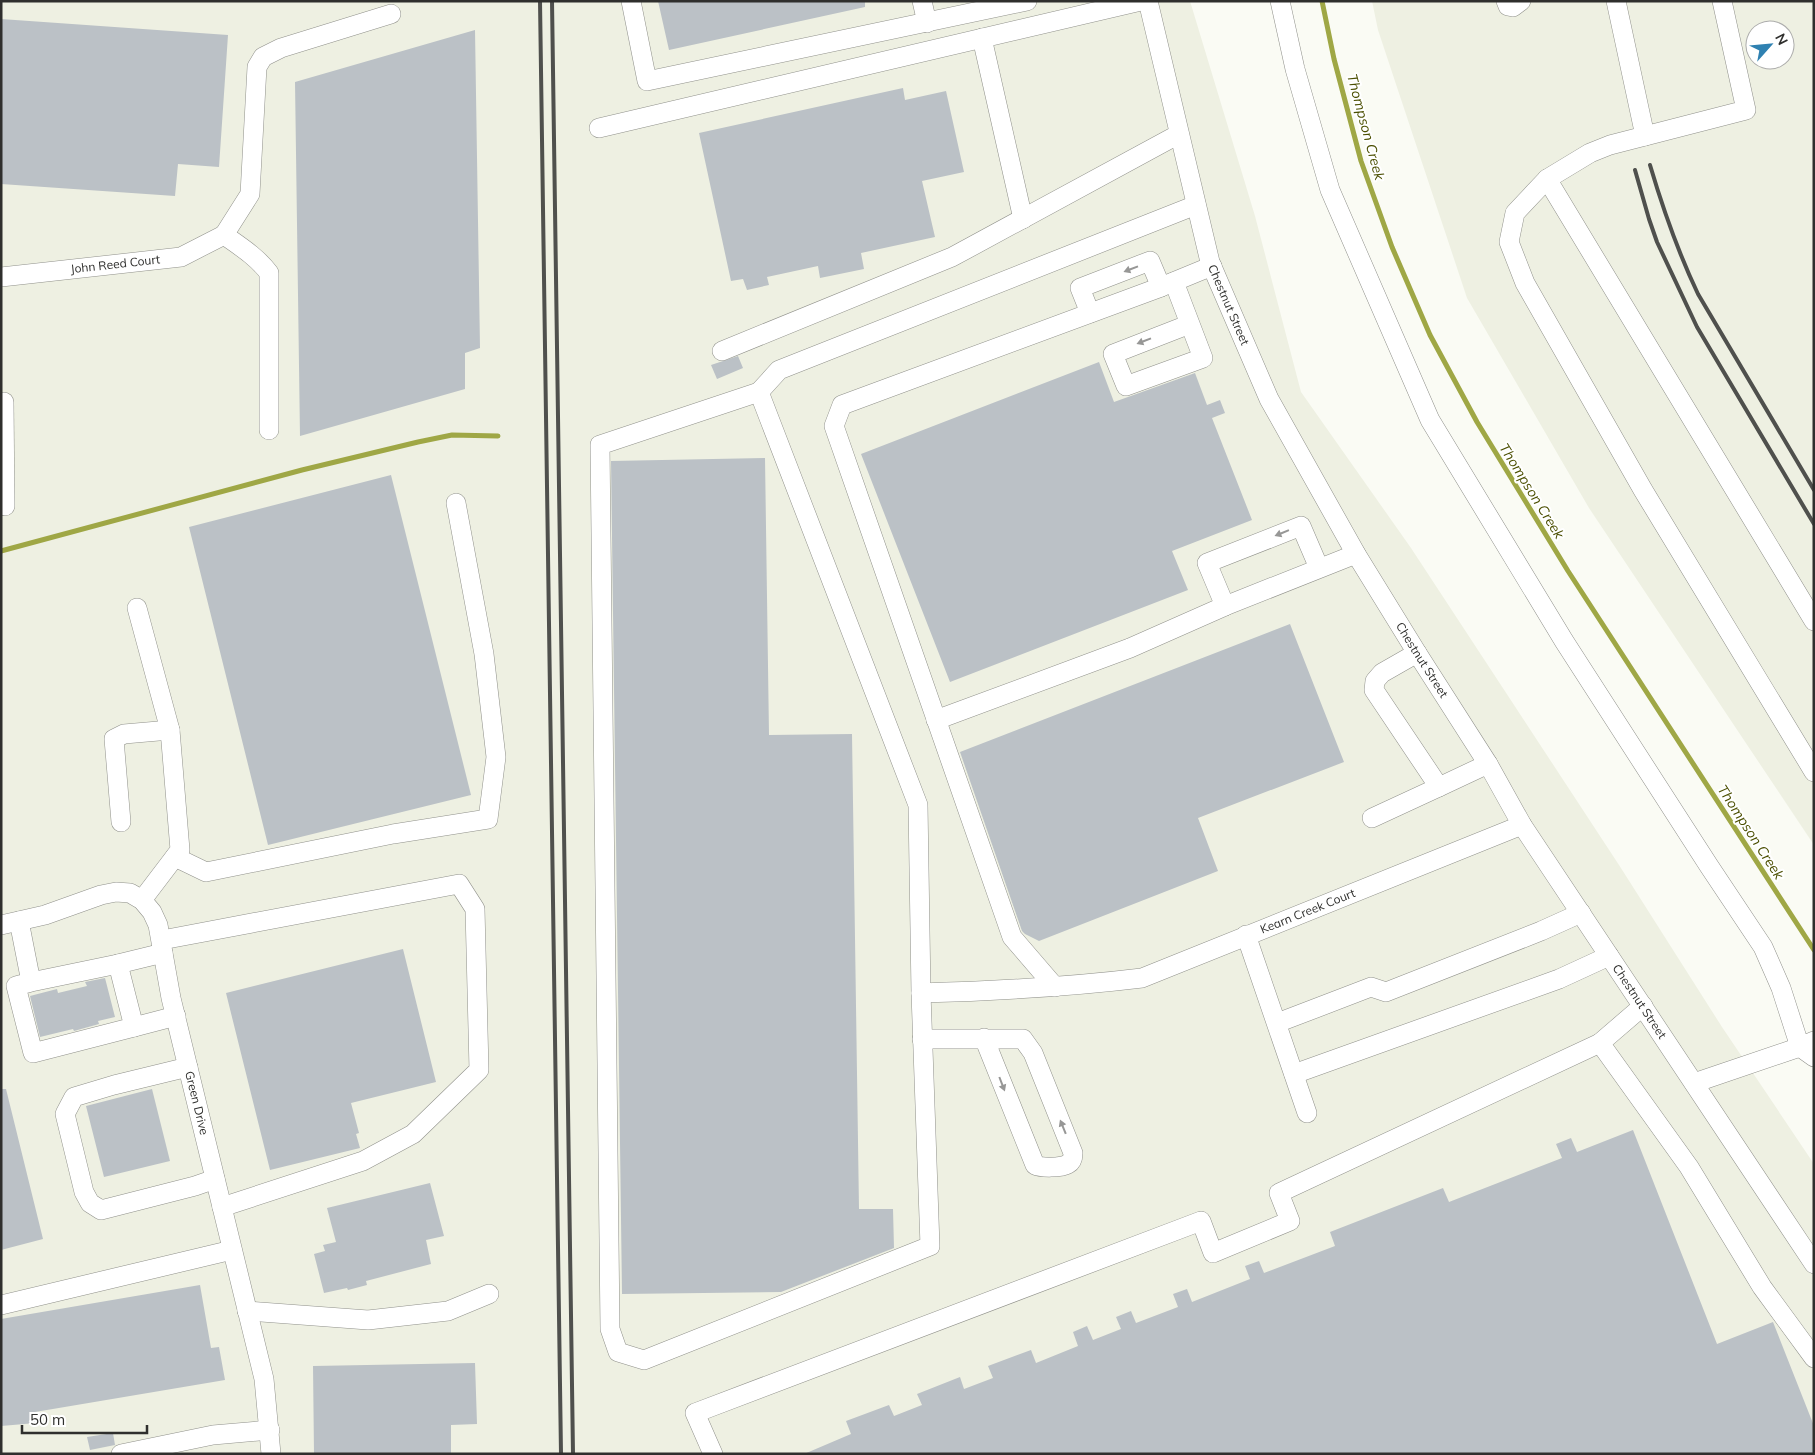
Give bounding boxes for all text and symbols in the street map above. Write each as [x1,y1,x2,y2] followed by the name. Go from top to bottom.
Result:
[1745,20,1795,70] north arrow
[1771,30,1792,48] text: N
[1343,72,1389,183] water label: Thompson Creek
[70,251,161,276] street label: John Reed Court
[1205,262,1253,347] street label: Chestnut Street
[1123,266,1138,273] one-way arrow
[1137,338,1152,346] one-way arrow
[1495,440,1569,543] water label: Thompson Creek
[1274,530,1289,538] one-way arrow
[1393,619,1452,700] street label: Chestnut Street
[1714,781,1789,883] water label: Thompson Creek
[1258,885,1357,937] street label: Kearn Creek Court
[1610,961,1670,1041] street label: Chestnut Street
[182,1069,212,1136] street label: Green Drive
[998,1077,1006,1092] one-way arrow
[1059,1119,1067,1134] one-way arrow
[22,1402,148,1434] scale bar
[30,1410,65,1429] text: 50 m

